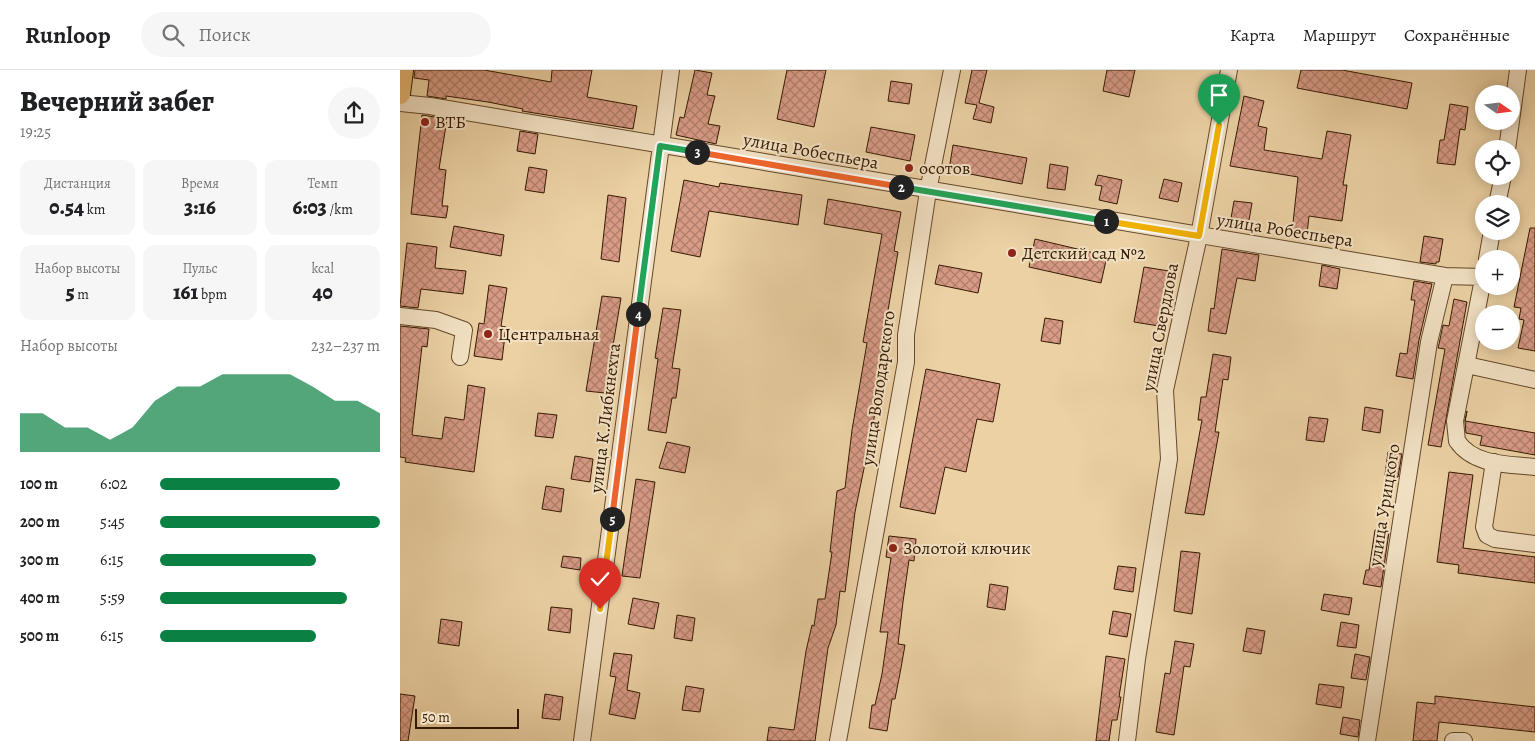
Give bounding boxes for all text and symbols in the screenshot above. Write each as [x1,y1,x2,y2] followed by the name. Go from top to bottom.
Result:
[141,12,491,57] search box
[25,19,111,51] text: Runloop
[159,21,187,49] icon: search
[199,22,251,48] text: Поиск
[1230,23,1275,47] text: Карта
[1303,23,1376,47] text: Маршрут
[1404,23,1510,47] text: Сохранённые
[1198,74,1240,125] pin
[1205,81,1233,109] icon: arrive
[20,83,214,121] text: Вечерний забег
[1475,85,1520,130] north arrow
[1475,85,1520,350] map controls
[328,87,380,139] button: share
[435,110,466,134] place label: ВТБ
[419,116,431,128] marker: ВТБ
[20,121,51,143] text: 19:25
[740,127,881,175] street label: улица Робеспьера
[684,140,710,164] pin: 3
[1475,140,1520,185] button: locate
[694,143,701,162] text: 3
[919,156,970,180] place label: осотов
[903,162,915,174] marker: осотов
[44,174,111,193] text: Дистанция
[181,174,219,193] text: Время
[307,174,338,193] text: Темп
[888,174,914,200] pin: 2
[898,178,905,197] text: 2
[49,193,84,221] text: 0.54
[184,193,216,221] text: 3:16
[293,193,327,221] text: 6:03
[1475,195,1520,240] button: layers
[84,200,105,219] text: km
[327,200,353,219] text: /km
[1214,207,1355,253] street label: улица Робеспьера
[1094,208,1118,234] pin: 1
[1104,212,1109,231] text: 1
[1022,241,1146,265] place label: Детский сад №2
[1006,247,1018,259] marker: Детский сад №2
[1475,250,1520,295] button: +
[34,259,120,278] text: Набор высоты
[182,259,217,278] text: Пульс
[311,259,334,278] text: kcal
[1136,260,1184,394] street label: улица Свердлова
[66,278,75,306] text: 5
[173,278,198,306] text: 161
[313,278,333,306] text: 40
[75,285,89,304] text: m
[198,285,227,304] text: bpm
[626,302,650,326] pin: 4
[635,305,642,324] text: 4
[1475,305,1520,350] button: −
[855,309,901,468] street label: улица Володарского
[498,322,600,346] place label: Центральная
[482,328,494,340] marker: Центральная
[20,335,118,357] text: Набор высоты
[311,335,380,357] text: 232–237 m
[584,341,626,495] street label: улица К.Либкнехта
[1362,442,1406,569] street label: улица Урицкого
[20,473,58,495] text: 100 m
[100,473,127,495] text: 6:02
[600,506,624,532] pin: 5
[610,510,615,529] text: 5
[20,511,60,533] text: 200 m
[100,511,125,533] text: 5:45
[903,536,1031,560] place label: Золотой ключик
[887,542,899,554] marker: Золотой ключик
[20,549,59,571] text: 300 m
[100,549,124,571] text: 6:15
[579,558,621,609] pin
[586,565,614,593] icon: check
[20,587,60,609] text: 400 m
[100,587,125,609] text: 5:59
[20,625,59,647] text: 500 m
[100,625,124,647] text: 6:15
[415,706,519,729] scale bar
[422,708,450,727] text: 50 m

